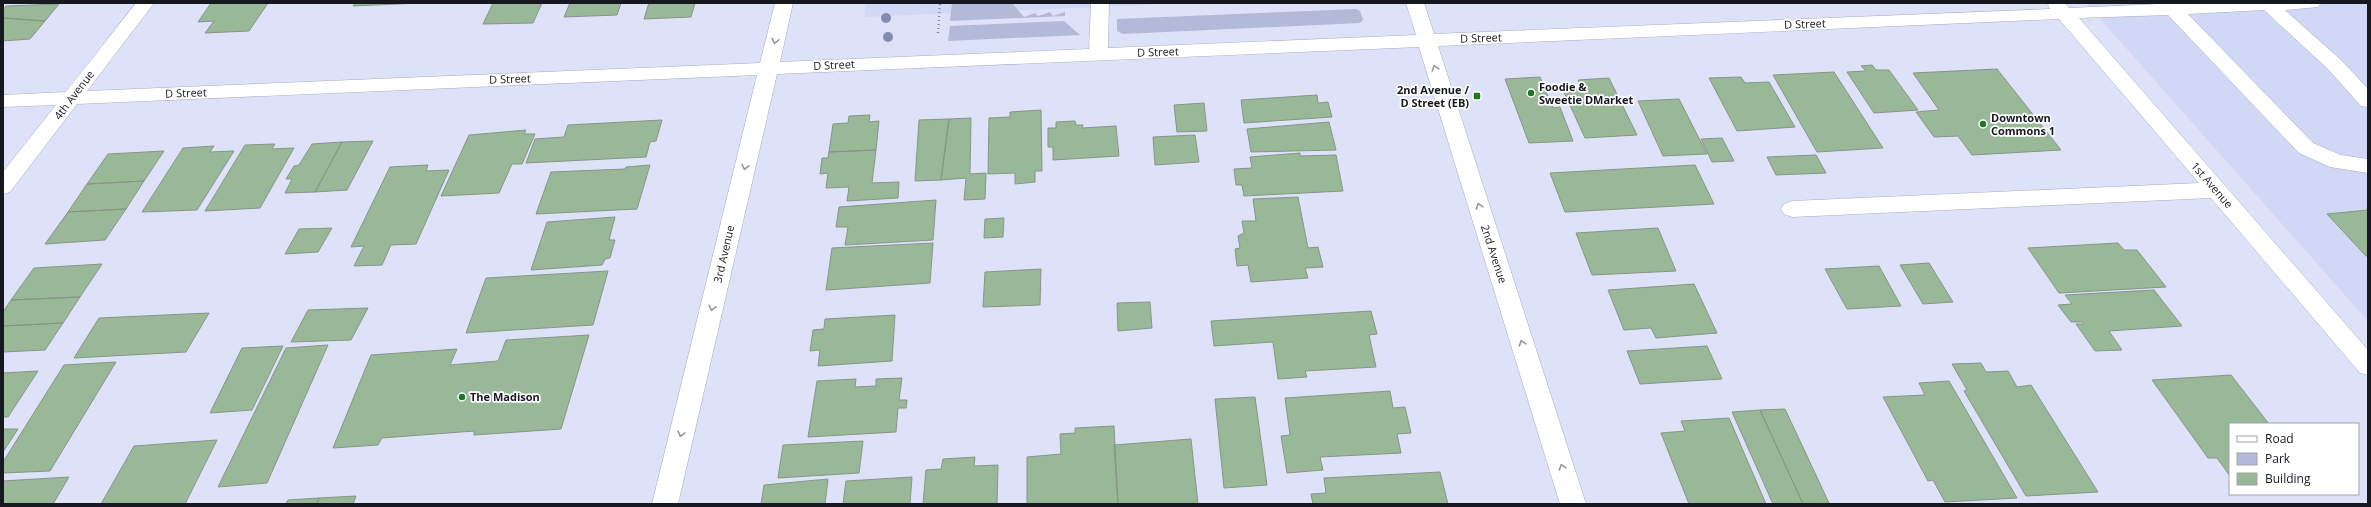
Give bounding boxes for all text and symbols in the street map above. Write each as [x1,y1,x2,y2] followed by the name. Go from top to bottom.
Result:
[1784,15,1826,32] street label: D Street
[1460,29,1502,46] street label: D Street
[771,38,779,44] one-way arrow
[1137,43,1179,60] street label: D Street
[813,56,855,73] street label: D Street
[1431,65,1440,72] one-way arrow
[50,67,97,122] street label: 4th Avenue
[489,70,531,87] street label: D Street
[1539,79,1633,107] place label: Foodie & Sweetie DMarket
[1397,82,1469,110] place label: 2nd Avenue / D Street (EB)
[165,84,207,101] street label: D Street
[1526,88,1536,98] marker: Foodie & Sweetie DMarket
[1472,91,1482,101] marker: 2nd Avenue / D Street (EB)
[1991,110,2055,138] place label: Downtown Commons 1
[1978,119,1988,129] marker: Downtown Commons 1
[2188,158,2237,211] street label: 1st Avenue
[741,164,750,171] one-way arrow
[1475,202,1484,209] one-way arrow
[1478,223,1511,285] street label: 2nd Avenue
[710,224,737,284] street label: 3rd Avenue
[708,304,716,311] one-way arrow
[1518,340,1527,347] one-way arrow
[470,389,540,404] place label: The Madison
[457,392,467,402] marker: The Madison
[2229,423,2359,495] legend
[2265,430,2294,447] text: Road
[678,431,686,437] one-way arrow
[2265,450,2291,467] text: Park
[1558,463,1566,470] one-way arrow
[2265,470,2311,487] text: Building

